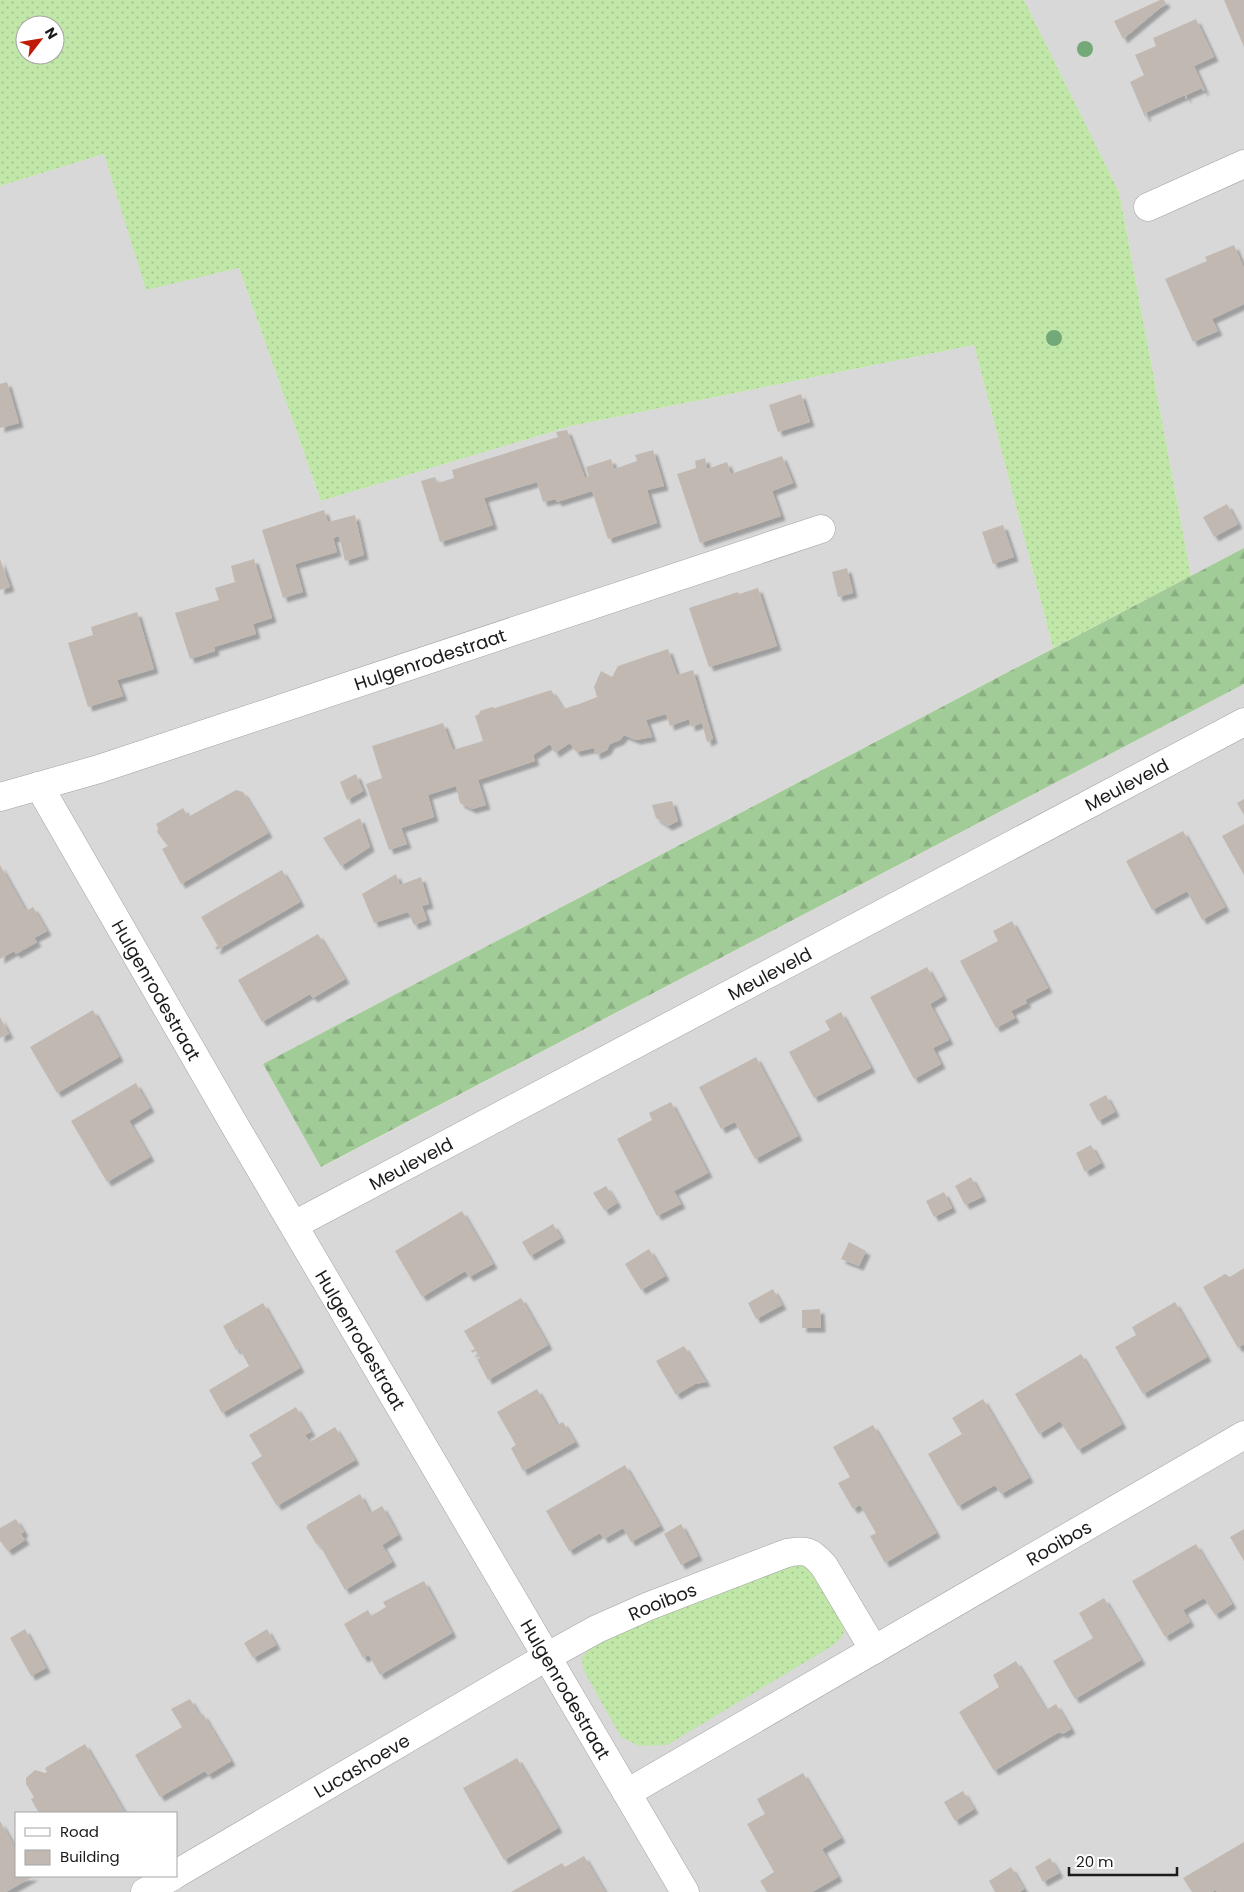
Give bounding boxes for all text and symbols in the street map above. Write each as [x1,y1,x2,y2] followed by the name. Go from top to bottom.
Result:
[15,15,65,65] north arrow
[40,24,62,43] text: N
[351,622,509,696] street label: Hulgenrodestraat
[1080,752,1173,817] street label: Meuleveld
[106,915,207,1065] street label: Hulgenrodestraat
[723,941,816,1006] street label: Meuleveld
[364,1131,457,1196] street label: Meuleveld
[310,1265,412,1414] street label: Hulgenrodestraat
[1021,1514,1096,1571] street label: Rooibos
[624,1576,700,1626] street label: Rooibos
[515,1614,617,1764] street label: Hulgenrodestraat
[309,1727,414,1803] street label: Lucashoeve
[15,1812,178,1877] legend
[60,1821,99,1842] text: Road
[1069,1844,1176,1876] scale bar
[60,1846,120,1867] text: Building
[1076,1851,1114,1872] text: 20 m

